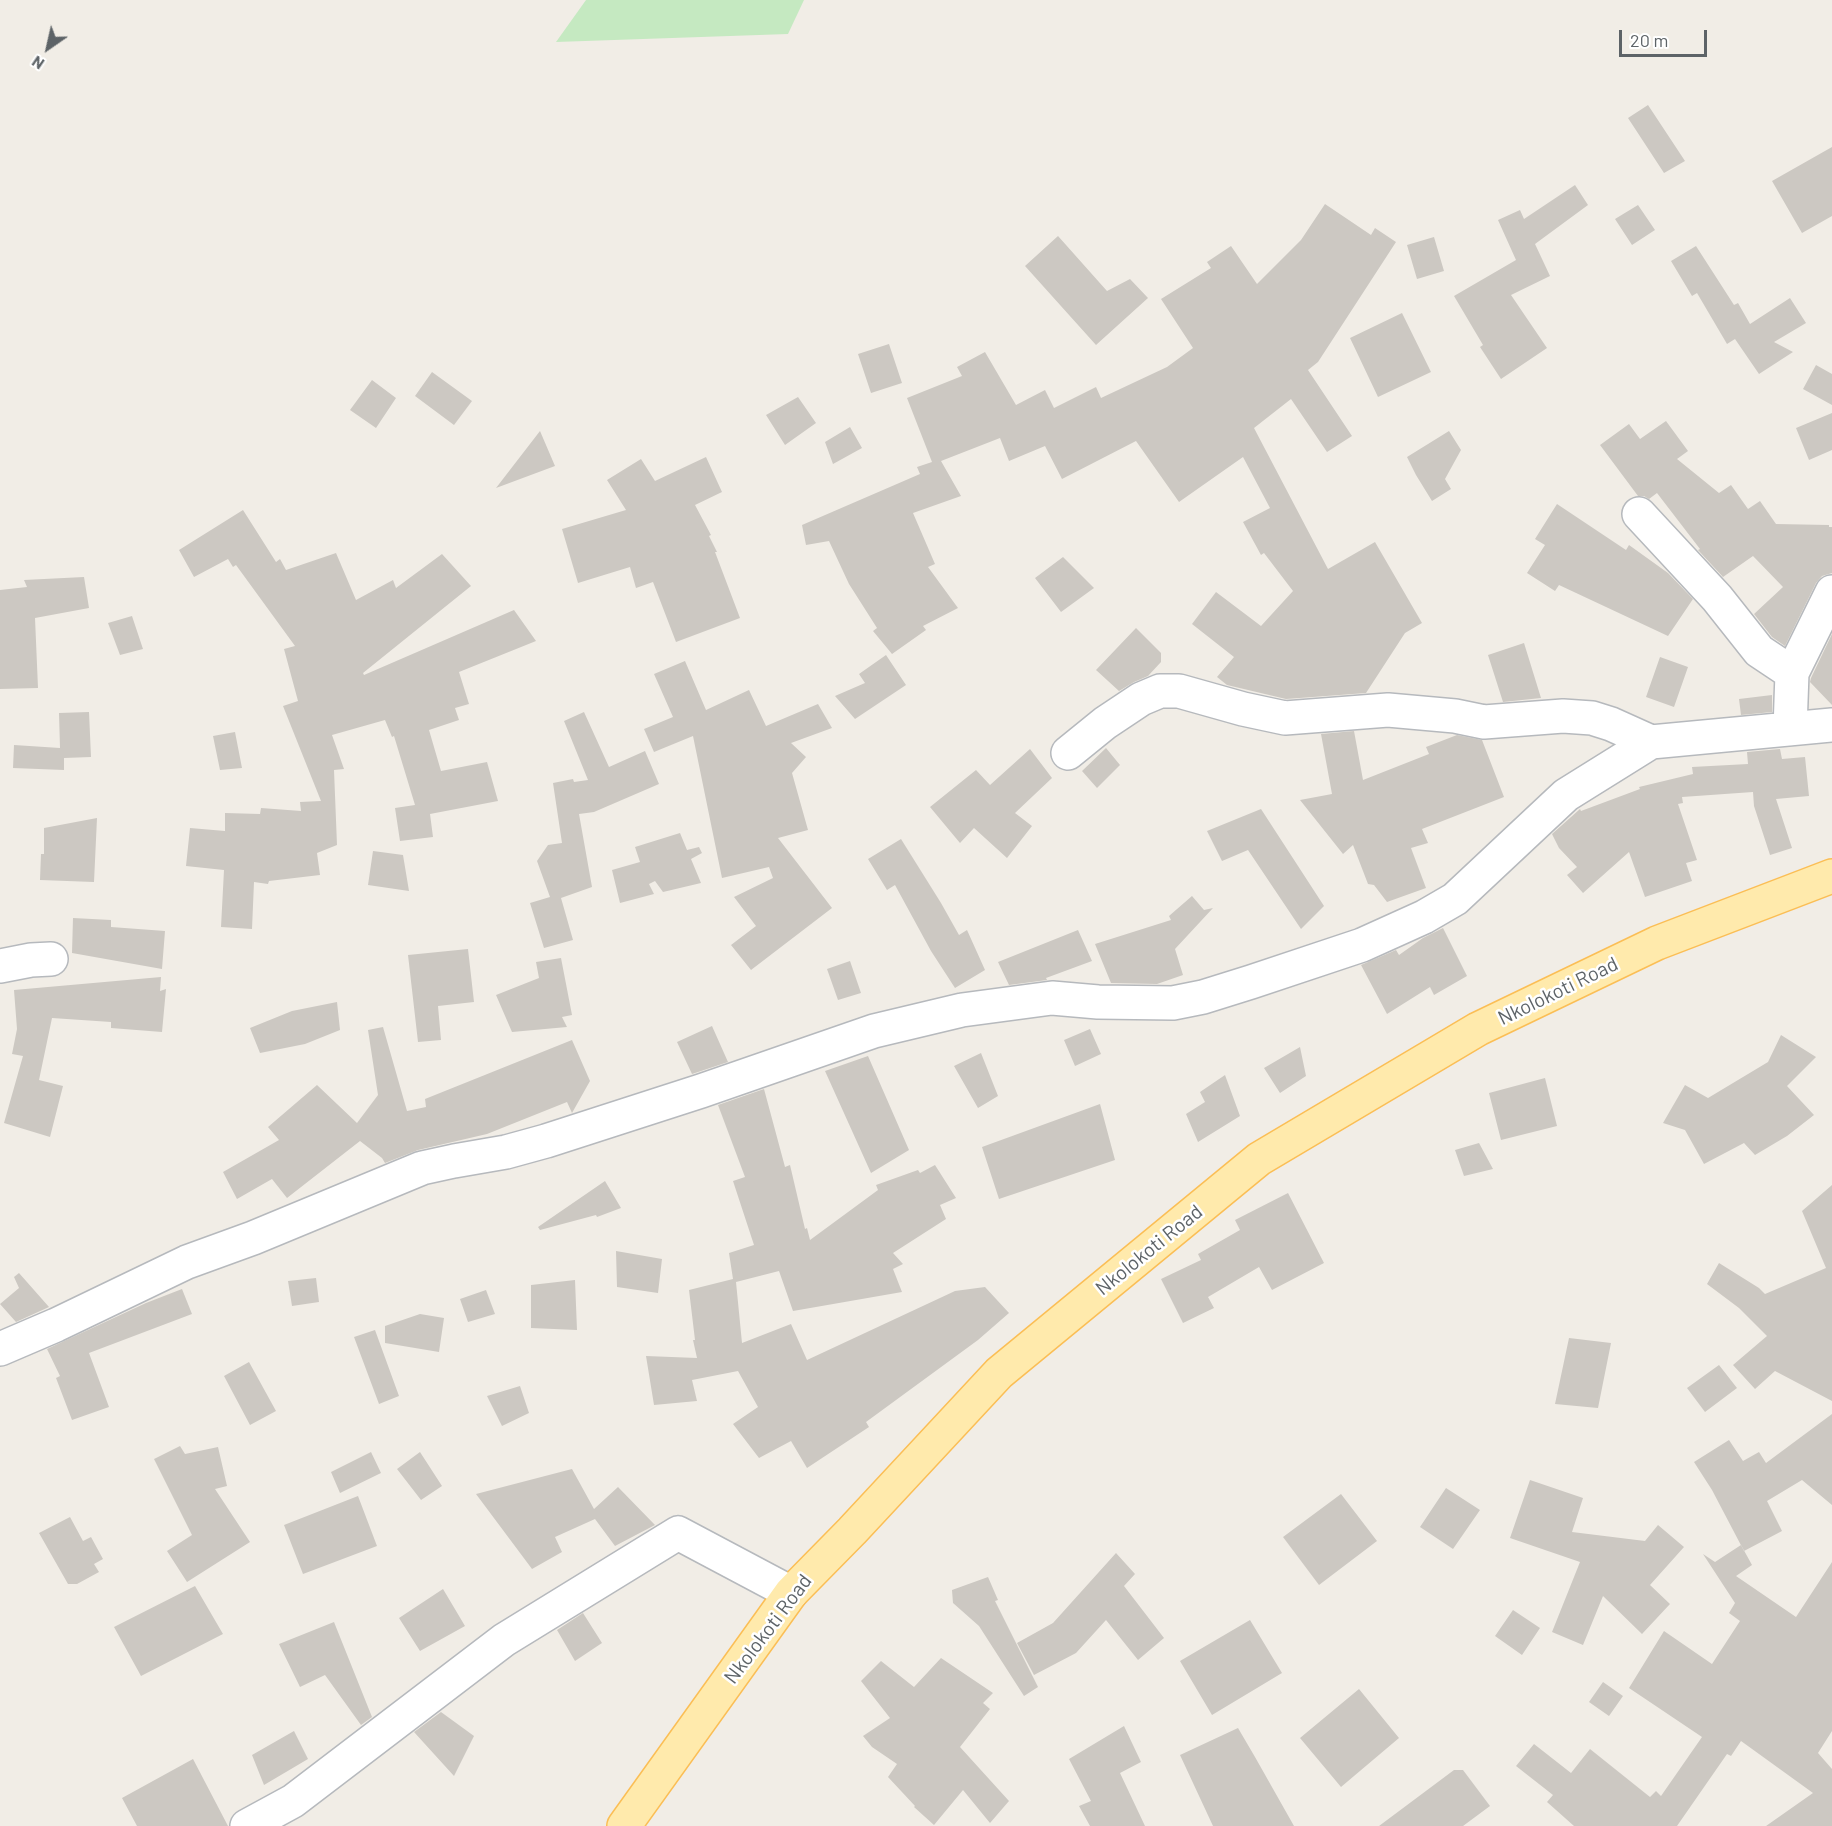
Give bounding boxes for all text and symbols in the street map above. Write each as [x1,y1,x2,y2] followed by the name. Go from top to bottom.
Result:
[18,18,78,78] north arrow
[1622,18,1710,56] scale bar
[1630,29,1668,51] text: 20 m
[28,52,47,74] text: N
[1494,952,1622,1030] street label: Nkolokoti Road
[1091,1200,1207,1300] street label: Nkolokoti Road
[719,1570,817,1688] street label: Nkolokoti Road

